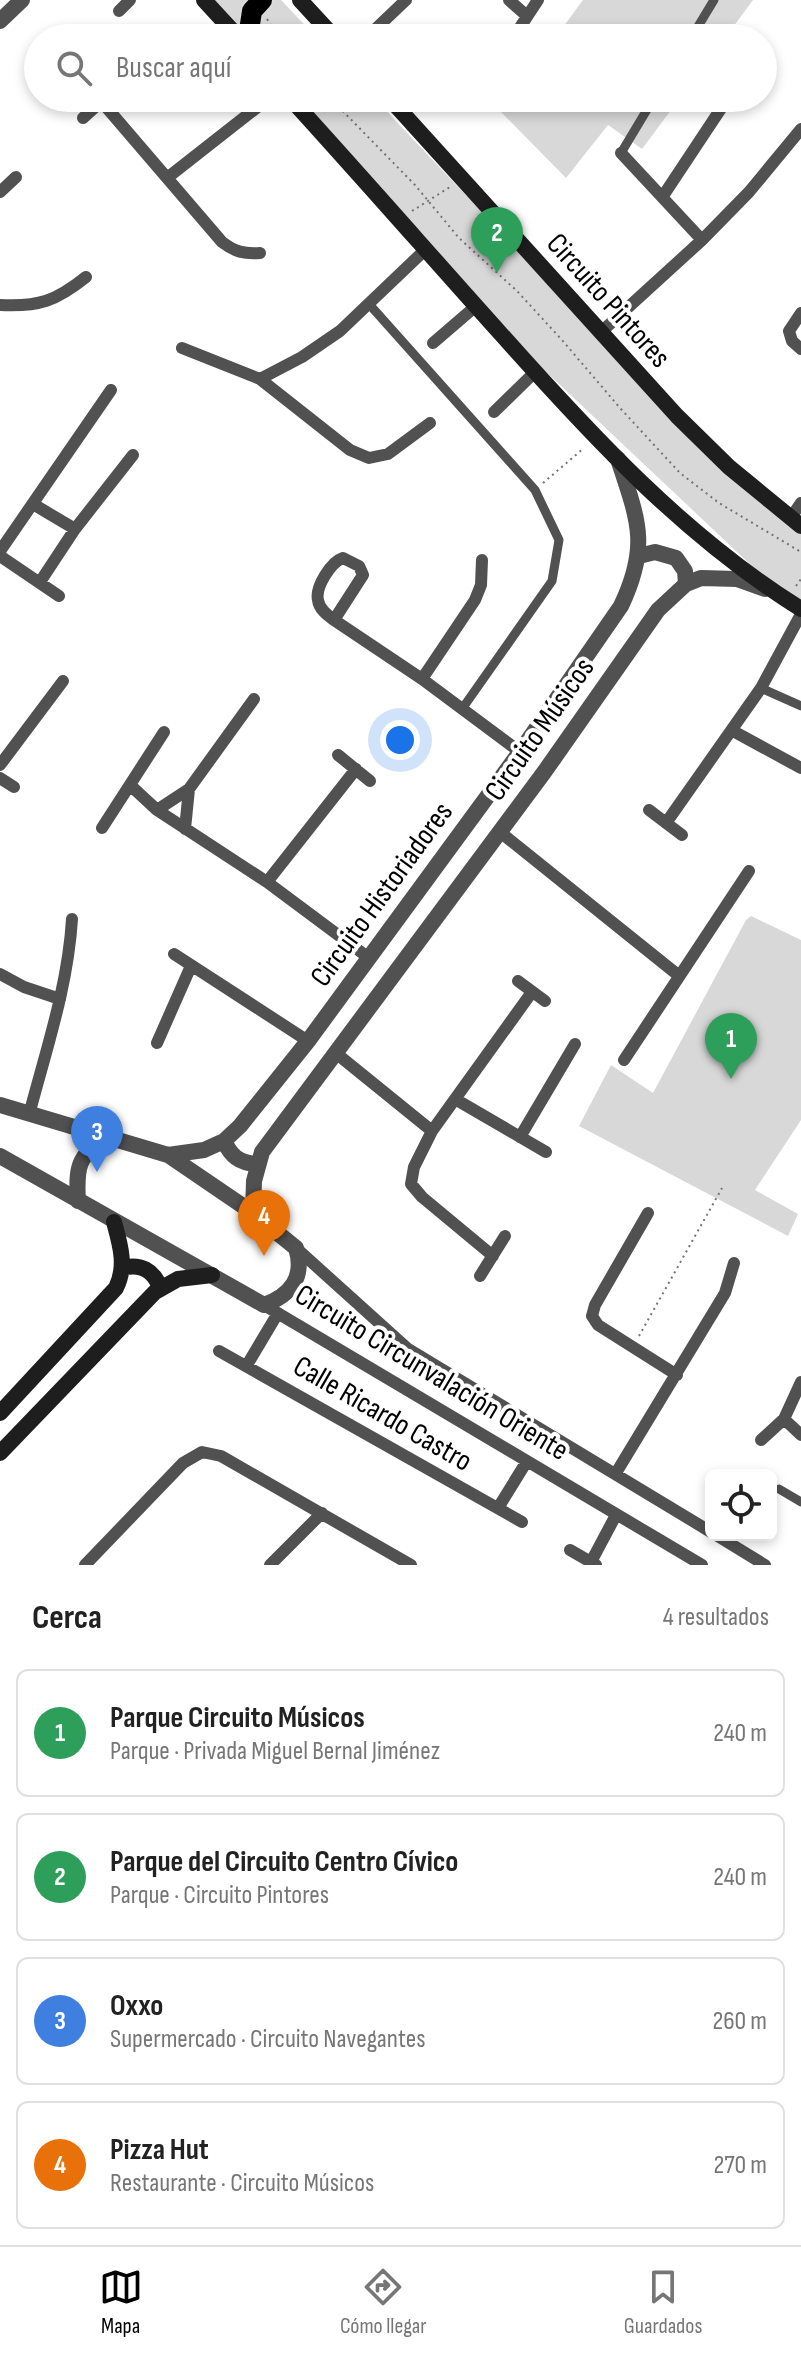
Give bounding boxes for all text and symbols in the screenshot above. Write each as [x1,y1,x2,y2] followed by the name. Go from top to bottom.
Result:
[24,24,777,112] search box
[52,46,96,90] icon: search
[116,50,231,86] text: Buscar aquí
[471,207,523,273] pin: 2
[539,226,678,375] street label: Circuito Pintores
[477,651,602,808] street label: Circuito Músicos
[380,720,420,760] your location
[303,795,461,994] street label: Circuito Historiadores
[705,1013,757,1079] pin: 1
[71,1106,123,1172] pin: 3
[238,1190,290,1256] pin: 4
[288,1277,575,1469] street label: Circuito Circunvalación Oriente
[287,1348,478,1479] street label: Calle Ricardo Castro
[705,1469,777,1541] map controls
[705,1469,777,1541] button: locate
[32,1597,102,1638] text: Cerca
[663,1602,769,1633] text: 4 resultados
[110,1700,365,1736] text: Parque Circuito Músicos
[55,1718,65,1749] text: 1
[713,1718,767,1749] text: 240 m
[110,1736,440,1767] text: Parque · Privada Miguel Bernal Jiménez
[110,1844,458,1880] text: Parque del Circuito Centro Cívico
[54,1862,66,1893] text: 2
[713,1862,767,1893] text: 240 m
[110,1880,329,1911] text: Parque · Circuito Pintores
[110,1988,163,2024] text: Oxxo
[54,2006,66,2037] text: 3
[712,2006,767,2037] text: 260 m
[110,2024,426,2055] text: Supermercado · Circuito Navegantes
[110,2132,209,2168] text: Pizza Hut
[54,2150,66,2181] text: 4
[714,2150,767,2181] text: 270 m
[110,2168,374,2199] text: Restaurante · Circuito Músicos
[99,2265,143,2340] tab: Mapa
[340,2265,427,2340] tab: Cómo llegar
[624,2265,702,2340] tab: Guardados

